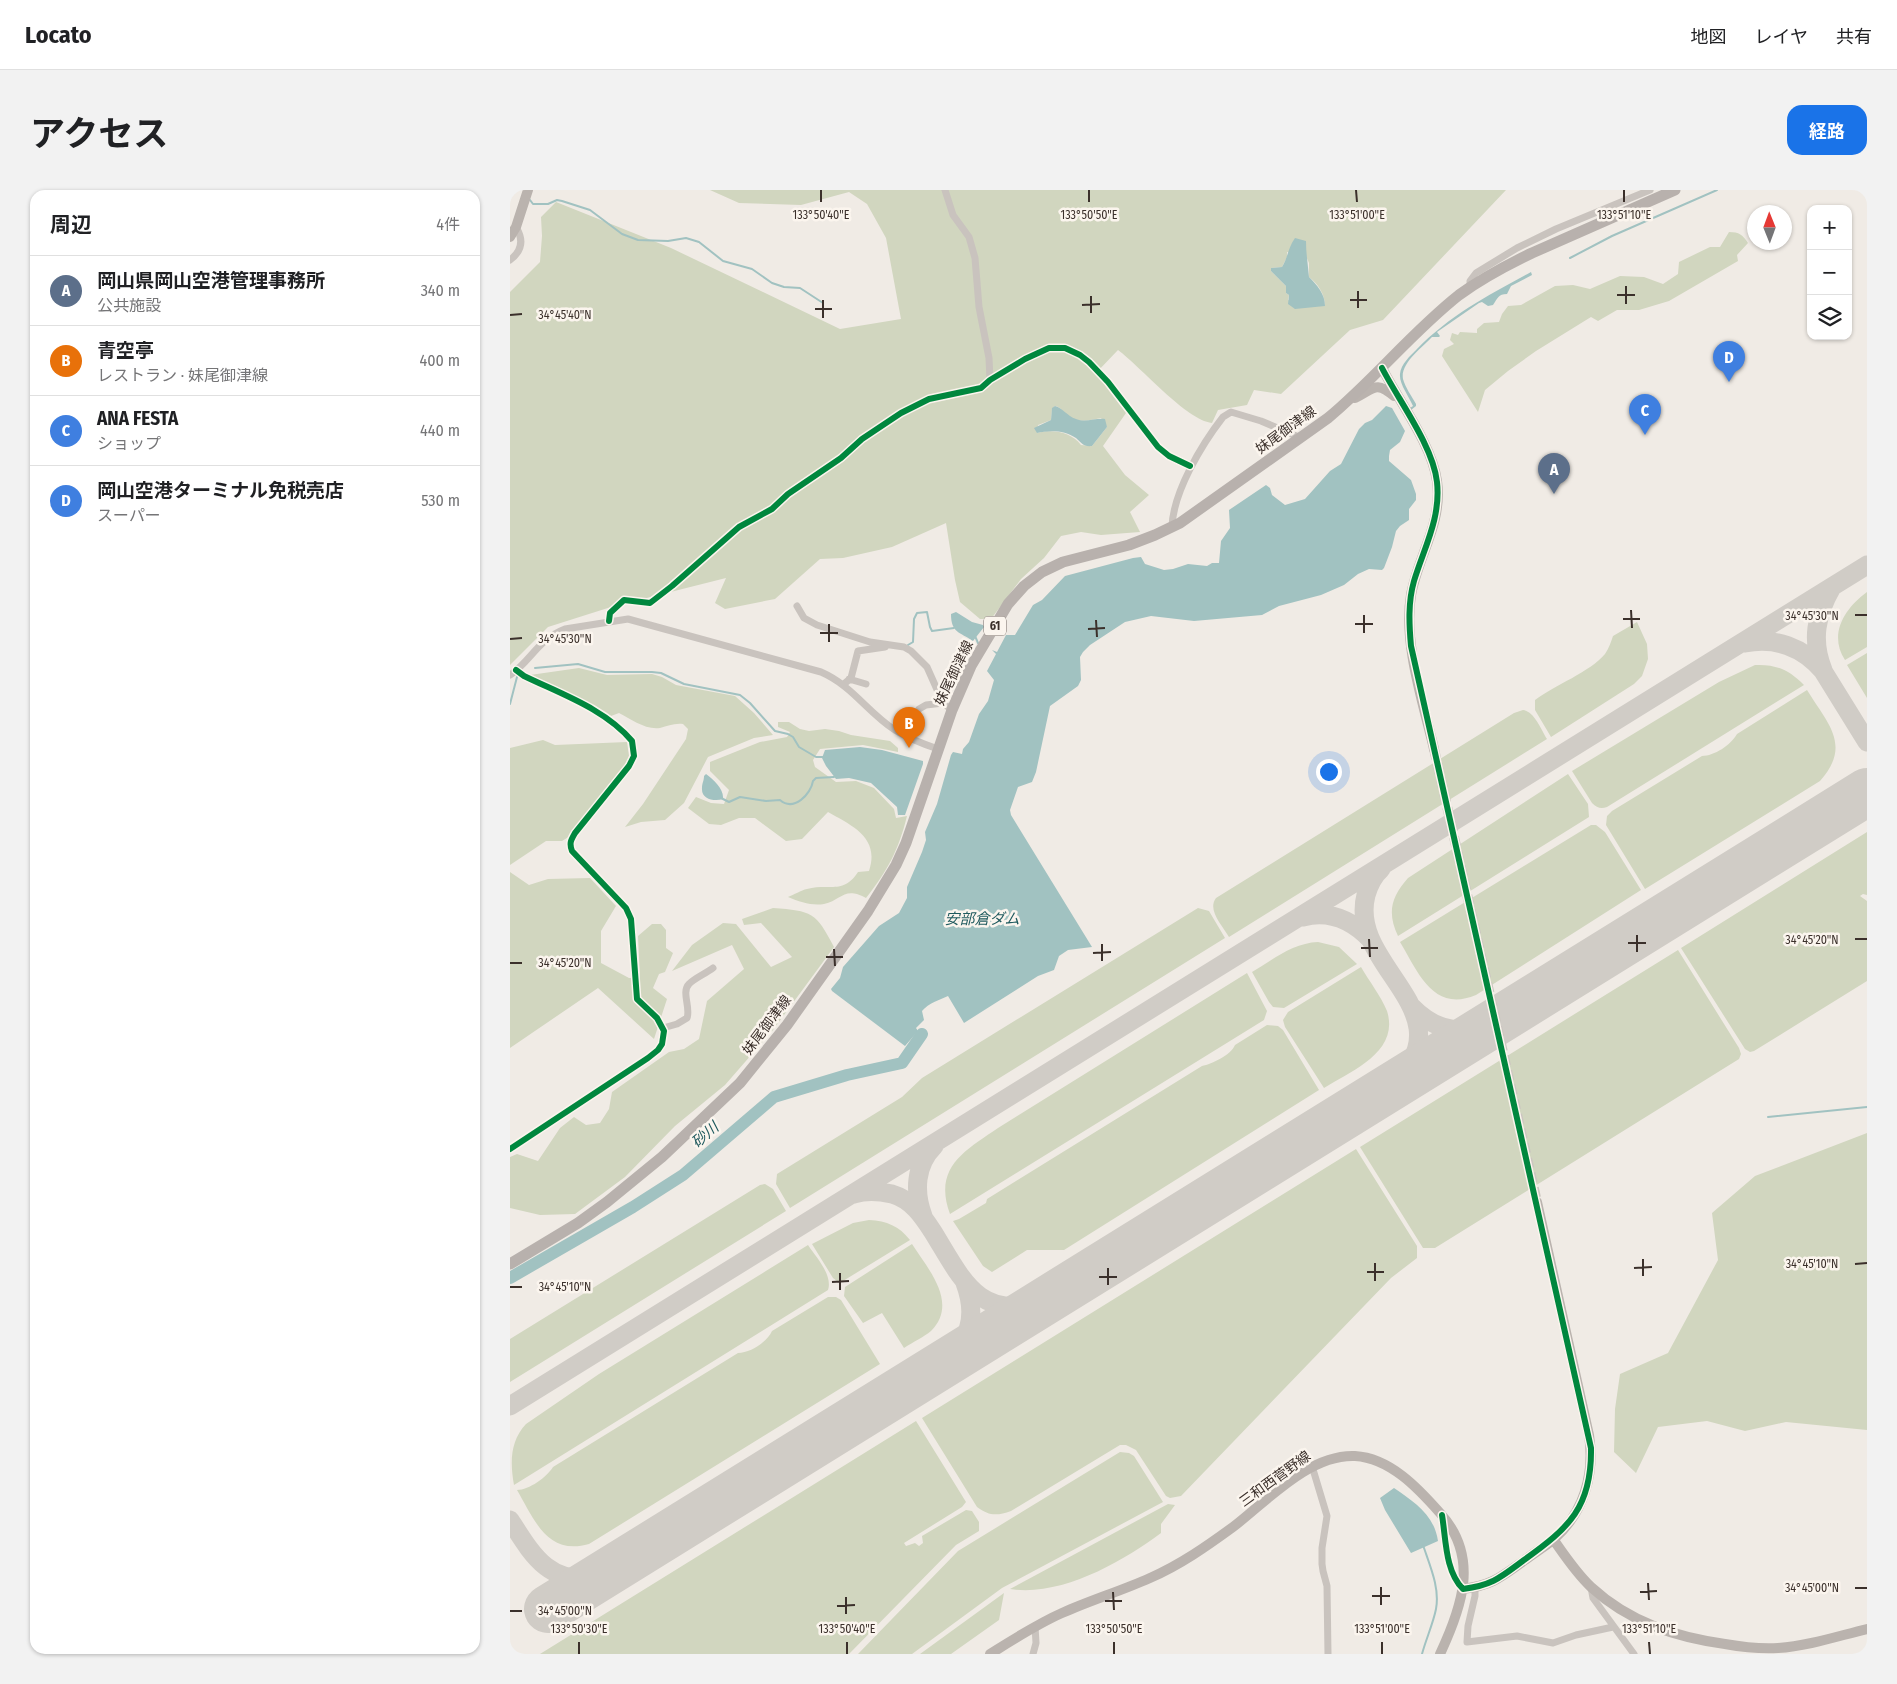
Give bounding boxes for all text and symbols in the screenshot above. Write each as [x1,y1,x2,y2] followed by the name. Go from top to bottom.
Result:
[25,21,91,49] text: Locato
[1691,26,1727,48] text: 地図
[1755,26,1808,48] text: レイヤ
[1836,26,1872,48] text: 共有
[1787,105,1867,155] button: 経路
[30,113,168,155] text: アクセス
[1747,205,1792,250] north arrow
[1807,205,1852,340] map controls
[1807,205,1852,250] button: +
[793,208,850,222] text: 133°50'40"E
[1060,208,1118,222] text: 133°50'50"E
[1329,208,1385,222] text: 133°51'00"E
[1597,208,1651,222] text: 133°51'10"E
[50,212,92,238] text: 周辺
[436,215,460,234] text: 4件
[1807,250,1852,295] button: −
[97,269,325,292] text: 岡山県岡山空港管理事務所
[62,281,70,300] text: A
[421,281,460,300] text: 340 m
[1807,295,1852,340] button: layers
[97,296,161,315] text: 公共施設
[538,308,592,322] text: 34°45'40"N
[97,339,154,362] text: 青空亭
[1713,341,1745,382] pin: D
[62,351,70,370] text: B
[420,351,460,370] text: 400 m
[97,366,268,385] text: レストラン · 妹尾御津線
[1629,394,1661,435] pin: C
[1253,403,1319,457] street label: 妹尾御津線
[97,407,178,430] text: ANA FESTA
[62,421,70,440] text: C
[420,421,460,440] text: 440 m
[97,434,161,453] text: ショップ
[1538,453,1570,494] pin: A
[97,479,344,502] text: 岡山空港ターミナル免税売店
[61,491,71,510] text: D
[421,491,460,510] text: 530 m
[97,506,161,525] text: スーパー
[1785,609,1839,623] text: 34°45'30"N
[984,616,1006,636] road number: 61
[538,632,592,646] text: 34°45'30"N
[931,638,977,708] street label: 妹尾御津線
[893,707,925,748] pin: B
[1316,759,1342,785] your location
[944,910,1020,928] water label: 安部倉ダム
[1785,933,1839,947] text: 34°45'20"N
[538,956,592,970] text: 34°45'20"N
[739,992,795,1058] street label: 妹尾御津線
[688,1117,724,1152] water label: 砂川
[1786,1257,1838,1271] text: 34°45'10"N
[539,1280,591,1294] text: 34°45'10"N
[1236,1447,1314,1511] street label: 三和西菅野線
[1785,1581,1839,1595] text: 34°45'00"N
[538,1604,592,1618] text: 34°45'00"N
[551,1622,608,1636] text: 133°50'30"E
[819,1622,876,1636] text: 133°50'40"E
[1085,1622,1143,1636] text: 133°50'50"E
[1354,1622,1410,1636] text: 133°51'00"E
[1622,1622,1676,1636] text: 133°51'10"E

